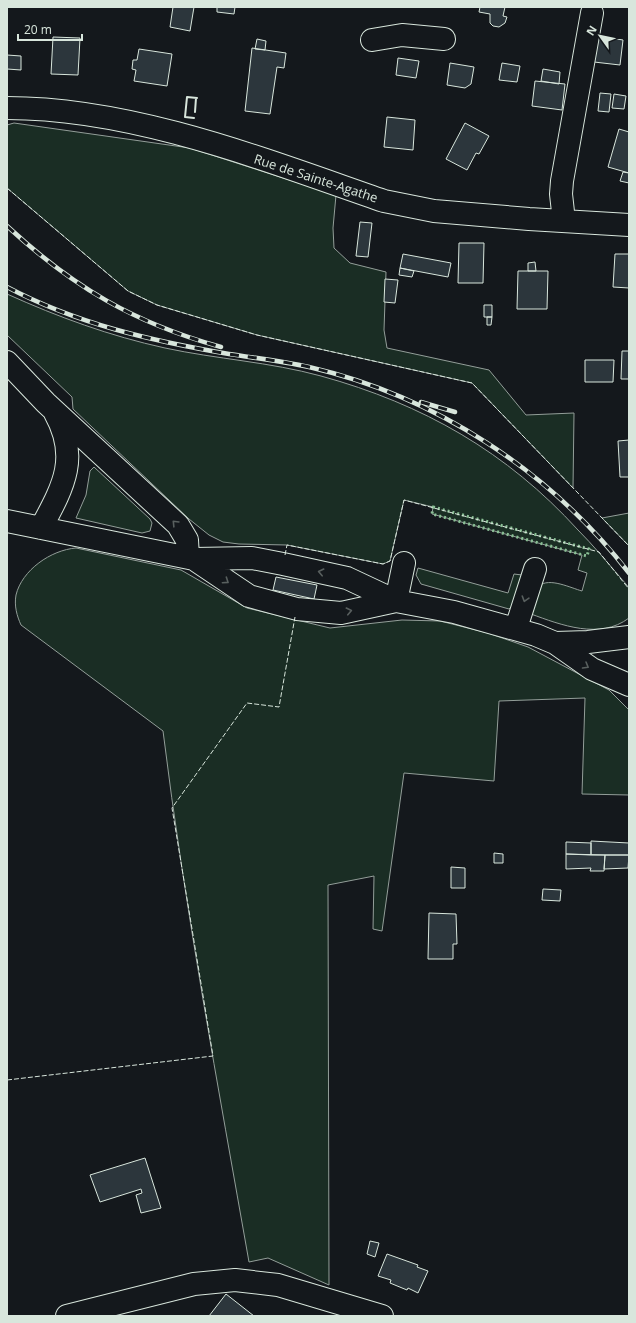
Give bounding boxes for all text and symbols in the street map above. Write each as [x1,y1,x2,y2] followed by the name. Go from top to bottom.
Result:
[18,16,82,42] scale bar
[580,16,620,56] north arrow
[24,21,52,38] text: 20 m
[582,22,600,38] text: N
[252,149,380,207] street label: Rue de Sainte-Agathe
[172,520,180,528] one-way arrow
[317,568,324,576] one-way arrow
[222,576,229,584] one-way arrow
[522,595,530,602] one-way arrow
[346,608,352,616] one-way arrow
[582,661,589,668] one-way arrow

